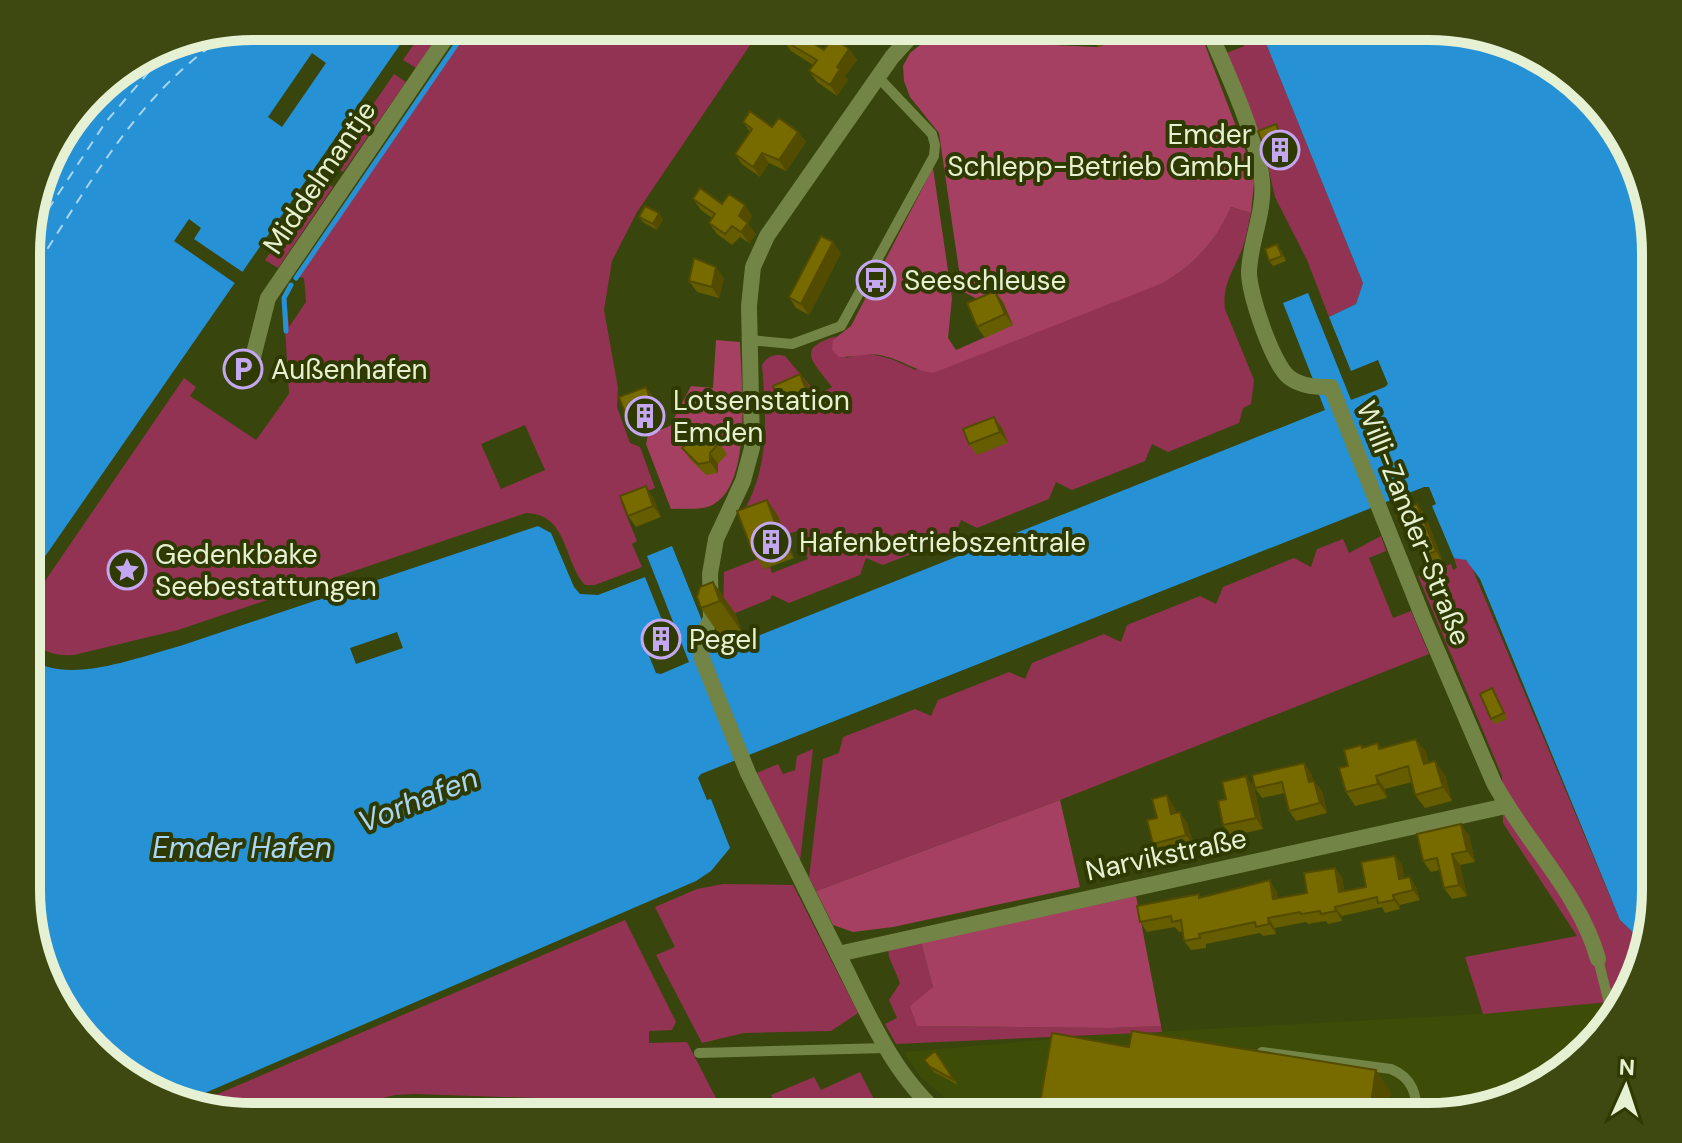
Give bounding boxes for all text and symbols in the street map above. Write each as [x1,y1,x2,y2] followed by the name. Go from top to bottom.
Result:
[254,93,384,261] street label: Middelmantje
[947,116,1252,185] place label: Emder Schlepp-Betrieb GmbH
[1259,129,1301,171] building icon: Emder Schlepp-Betrieb GmbH
[855,259,897,301] bus stop icon: Seeschleuse
[904,262,1066,299] place label: Seeschleuse
[222,348,264,390] parking icon: Außenhafen
[271,351,428,388] place label: Außenhafen
[673,382,850,451] place label: Lotsenstation Emden
[624,395,666,437] building icon: Lotsenstation Emden
[1348,396,1479,651] street label: Willi-Zander-Straße
[750,521,792,563] building icon: Hafenbetriebszentrale
[799,524,1086,561] place label: Hafenbetriebszentrale
[155,536,377,605] place label: Gedenkbake Seebestattungen
[106,549,148,591] place icon: Gedenkbake Seebestattungen
[640,618,682,660] building icon: Pegel
[689,621,757,658] place label: Pegel
[352,758,484,841] water label: Vorhafen
[1082,819,1250,890] street label: Narvikstraße
[152,828,332,867] water label: Emder Hafen
[1586,1047,1666,1127] north arrow
[1618,1053,1636,1082] text: N

